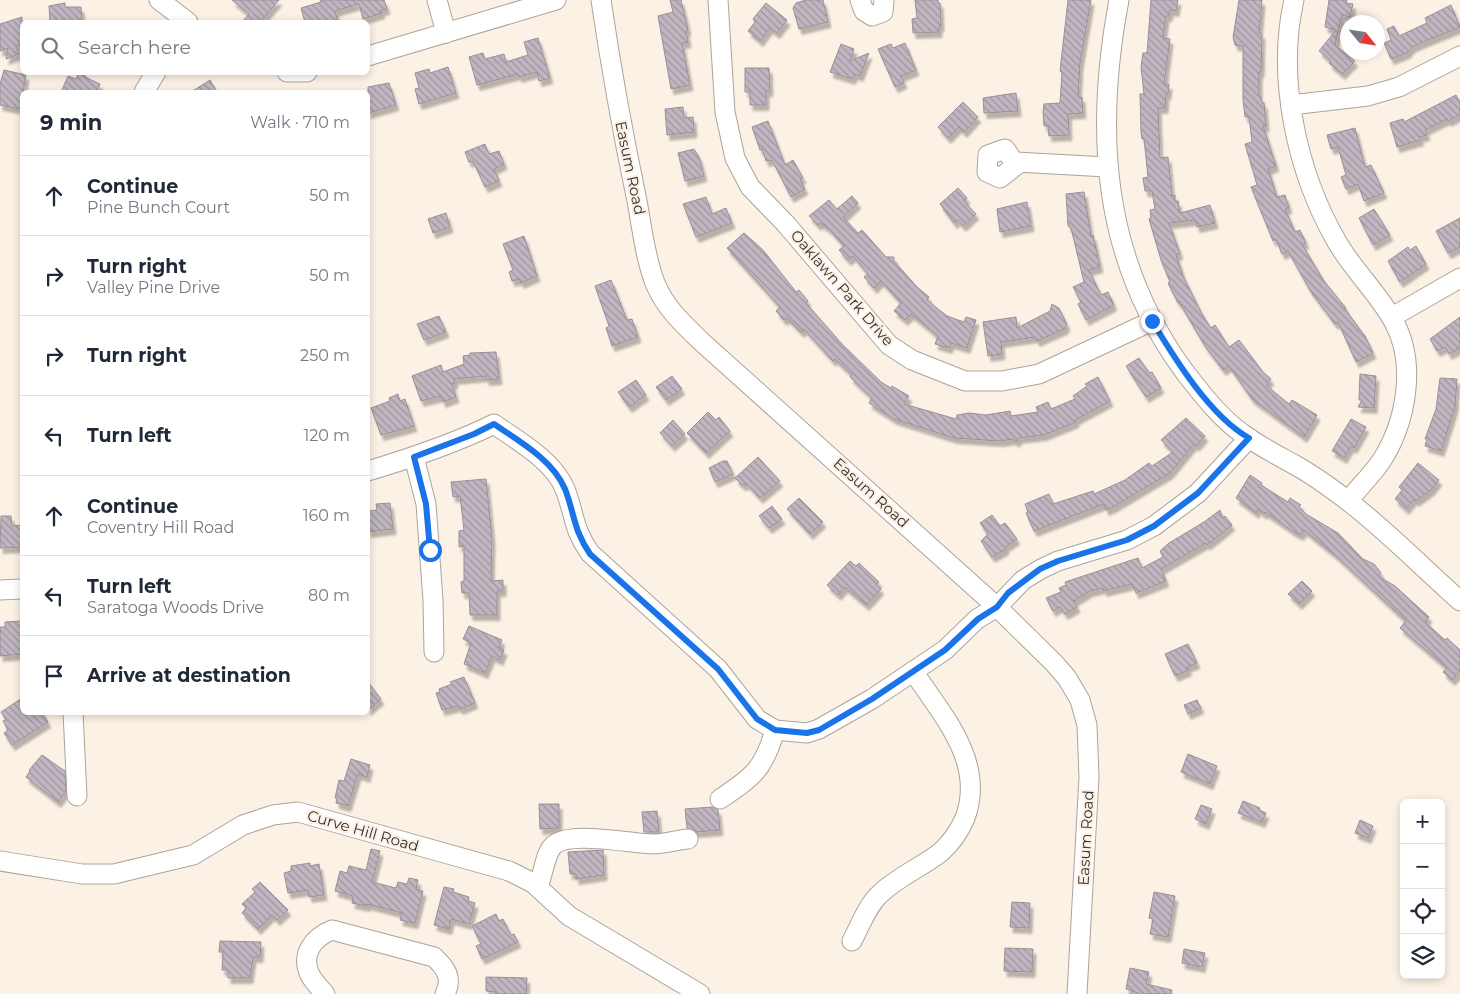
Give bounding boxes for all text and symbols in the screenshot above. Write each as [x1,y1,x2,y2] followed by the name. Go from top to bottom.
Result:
[1340,15,1385,60] north arrow
[20,20,370,75] search box
[38,34,66,62] icon: search
[78,36,191,59] text: Search here
[40,110,102,135] text: 9 min
[250,113,350,132] text: Walk · 710 m
[611,119,650,216] street label: Easum Road
[87,175,178,198] text: Continue
[40,182,68,210] icon: ahead
[309,186,350,205] text: 50 m
[87,198,230,217] text: Pine Bunch Court
[787,226,898,350] street label: Oaklawn Park Drive
[87,255,187,278] text: Turn right
[40,262,68,290] icon: right
[309,266,350,285] text: 50 m
[87,278,220,297] text: Valley Pine Drive
[1141,310,1164,333] route end
[40,342,68,370] icon: right
[87,344,187,367] text: Turn right
[300,346,350,365] text: 250 m
[40,422,68,450] icon: left
[87,424,172,447] text: Turn left
[303,426,350,445] text: 120 m
[830,454,913,532] street label: Easum Road
[87,495,178,518] text: Continue
[40,502,68,530] icon: ahead
[303,506,350,525] text: 160 m
[87,518,234,537] text: Coventry Hill Road
[419,539,442,562] route start
[87,575,172,598] text: Turn left
[40,582,68,610] icon: left
[308,586,350,605] text: 80 m
[87,598,264,617] text: Saratoga Woods Drive
[40,662,68,690] icon: arrive
[87,664,291,687] text: Arrive at destination
[1074,790,1097,886] street label: Easum Road
[1400,799,1445,979] map controls
[1400,799,1445,844] button: +
[305,806,421,856] street label: Curve Hill Road
[1400,844,1445,889] button: −
[1400,889,1445,934] button: locate
[1400,934,1445,979] button: layers

